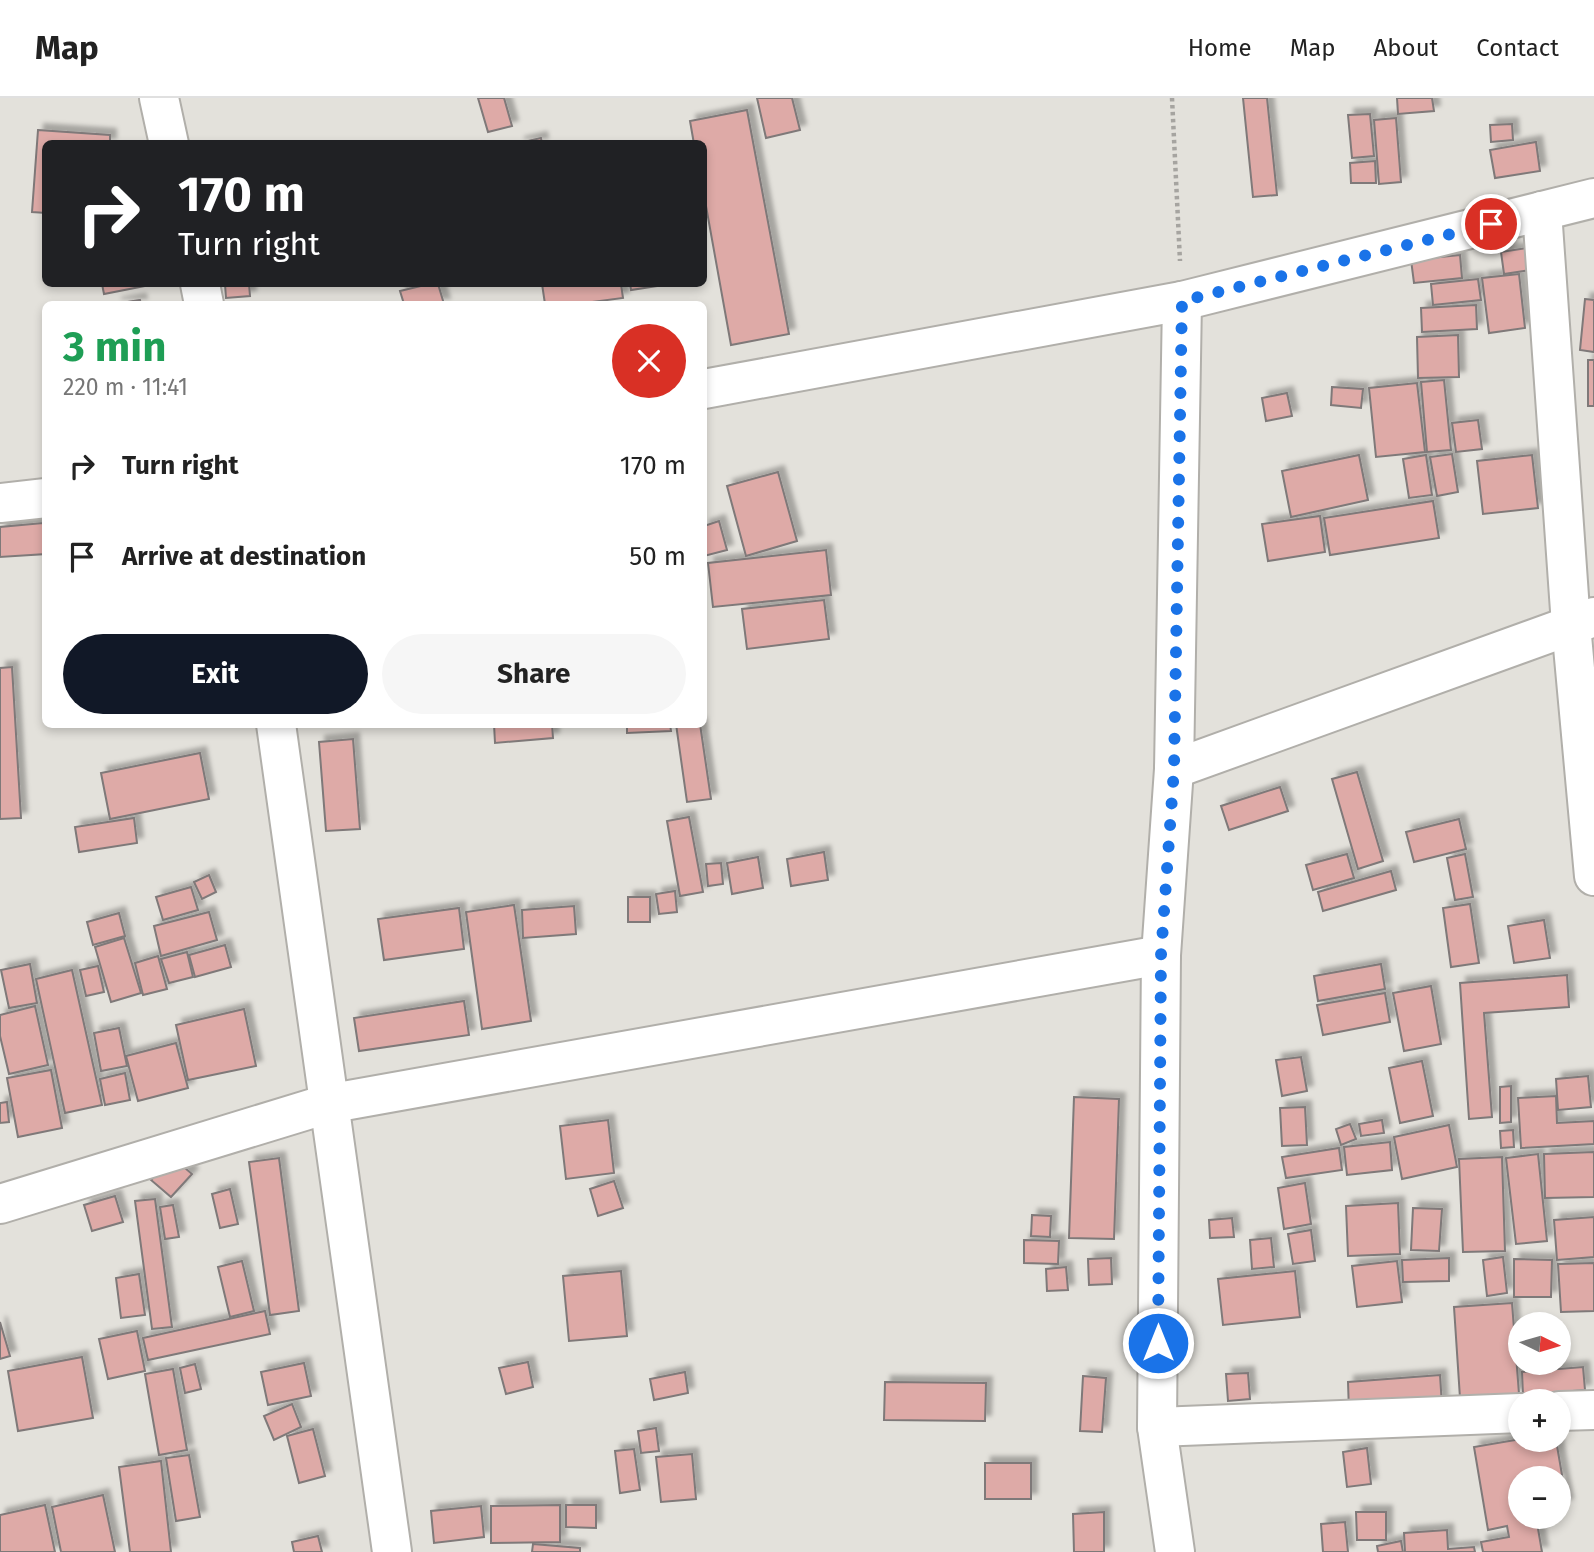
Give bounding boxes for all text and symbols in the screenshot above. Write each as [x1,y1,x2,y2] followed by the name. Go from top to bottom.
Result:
[35,28,99,68] text: Map
[1188,34,1252,62] text: Home
[1290,34,1336,62] text: Map
[1374,34,1438,62] text: About
[1476,34,1559,62] text: Contact
[178,165,305,224] text: 170 m
[63,168,154,259] icon: right
[1461,194,1521,254] pin
[1472,205,1510,243] icon: arrive
[178,225,320,263] text: Turn right
[63,322,166,372] text: 3 min
[612,324,686,398] button: close
[63,373,188,401] text: 220 m · 11:41
[63,447,101,485] icon: right
[122,450,239,481] text: Turn right
[620,450,686,481] text: 170 m
[63,538,101,576] icon: arrive
[122,541,366,572] text: Arrive at destination
[629,541,686,572] text: 50 m
[63,634,368,714] button: Exit
[382,634,686,714] button: Share
[1121,1306,1195,1380] position arrow
[1508,1312,1572,1376] north arrow
[1508,1312,1571,1529] map controls
[1508,1389,1571,1452] button: +
[1508,1466,1571,1529] button: −

